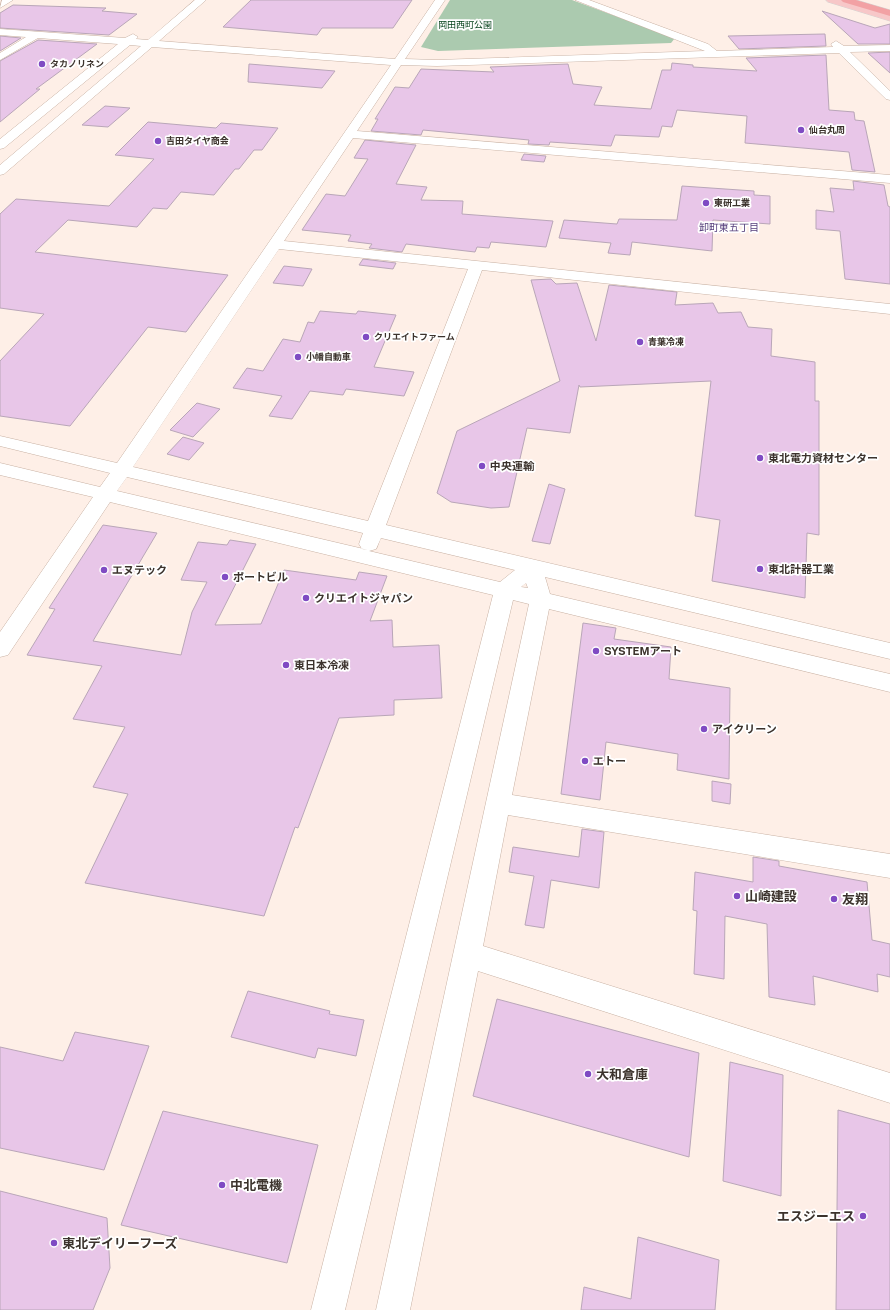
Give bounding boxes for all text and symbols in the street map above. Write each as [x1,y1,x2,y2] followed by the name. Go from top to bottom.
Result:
[438,19,492,30] park label: 岡田西町公園
[50,58,104,69] place label: タカノリネン
[37,59,47,69] marker: タカノリネン
[808,124,845,135] place label: 仙台丸周
[796,125,806,135] marker: 仙台丸周
[166,135,229,146] place label: 吉田タイヤ商会
[153,136,163,146] marker: 吉田タイヤ商会
[714,197,750,208] place label: 東研工業
[701,198,711,208] marker: 東研工業
[699,221,759,233] district label: 卸町東五丁目
[374,331,455,342] place label: クリエイトファーム
[361,332,371,342] marker: クリエイトファーム
[648,336,684,347] place label: 青葉冷凍
[635,337,645,347] marker: 青葉冷凍
[306,351,351,362] place label: 小幡自動車
[293,352,303,362] marker: 小幡自動車
[768,452,878,464] place label: 東北電力資材センター
[755,453,765,463] marker: 東北電力資材センター
[490,460,535,472] place label: 中央運輸
[477,461,487,471] marker: 中央運輸
[768,563,834,575] place label: 東北計器工業
[112,564,167,576] place label: エヌテック
[755,564,765,574] marker: 東北計器工業
[99,565,109,575] marker: エヌテック
[233,571,288,583] place label: ポートビル
[220,572,230,582] marker: ポートビル
[314,592,413,604] place label: クリエイトジャパン
[301,593,311,603] marker: クリエイトジャパン
[604,645,682,657] place label: SYSTEMアート
[591,646,601,656] marker: SYSTEMアート
[294,659,349,671] place label: 東日本冷凍
[281,660,291,670] marker: 東日本冷凍
[712,723,777,735] place label: アイクリーン
[699,724,709,734] marker: アイクリーン
[593,755,626,767] place label: エトー
[580,756,590,766] marker: エトー
[745,889,797,904] place label: 山崎建設
[732,891,742,901] marker: 山崎建設
[842,892,868,907] place label: 友翔
[829,894,839,904] marker: 友翔
[596,1067,648,1082] place label: 大和倉庫
[583,1069,593,1079] marker: 大和倉庫
[230,1178,282,1193] place label: 中北電機
[217,1180,227,1190] marker: 中北電機
[777,1209,855,1224] place label: エスジーエス
[858,1211,868,1221] marker: エスジーエス
[62,1236,178,1251] place label: 東北デイリーフーズ
[49,1238,59,1248] marker: 東北デイリーフーズ

